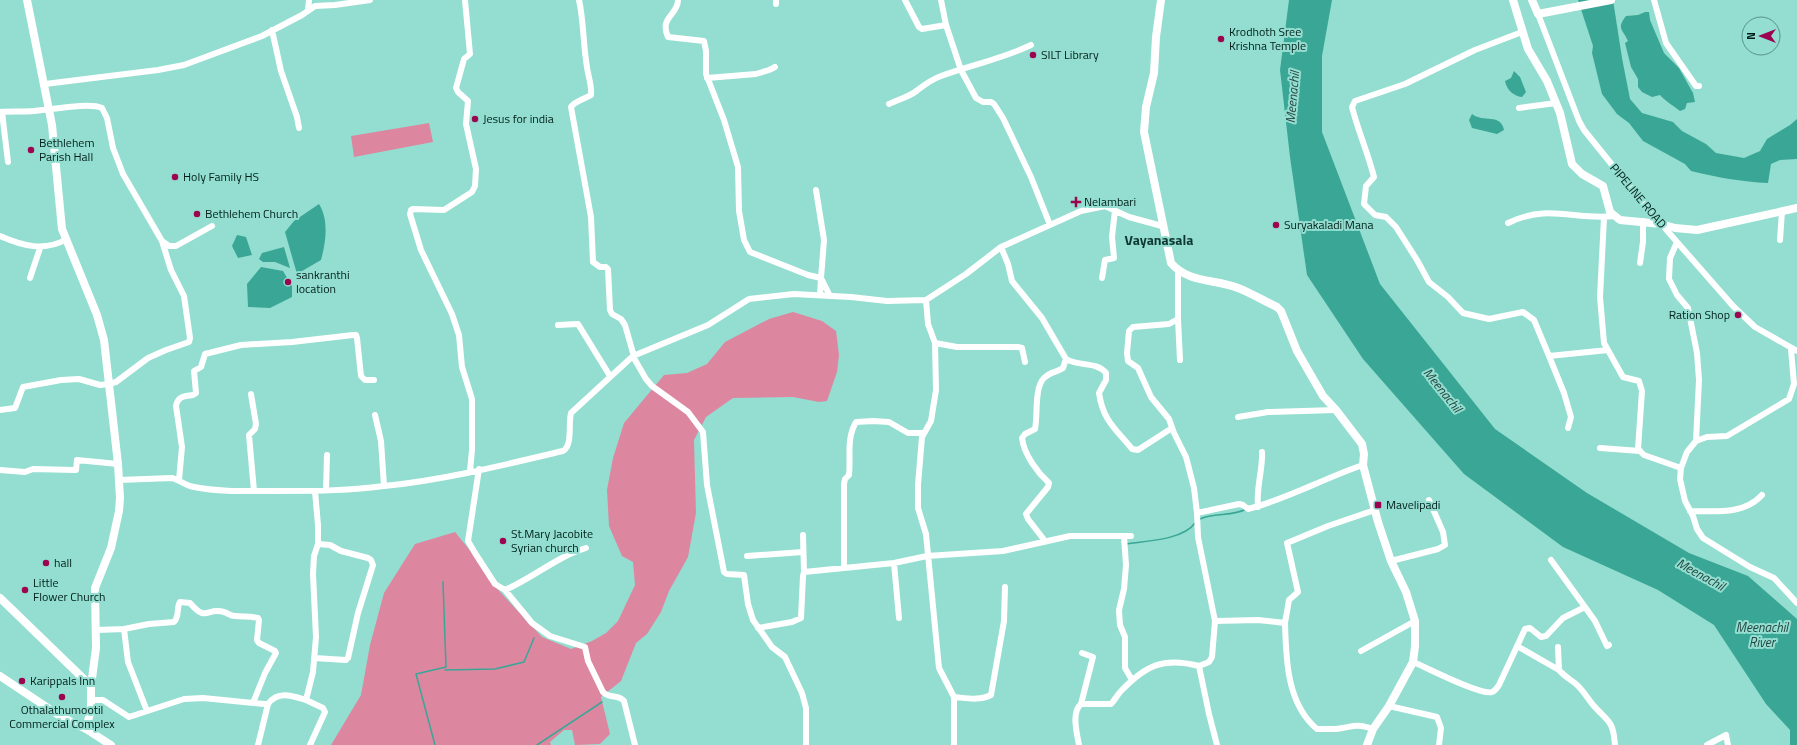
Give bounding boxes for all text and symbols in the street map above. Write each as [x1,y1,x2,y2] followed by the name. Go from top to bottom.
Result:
[1741,16,1781,56] north arrow
[1229,22,1306,55] place label: Krodhoth Sree Krishna Temple
[1743,32,1759,40] text: N
[1216,34,1226,44] marker: Krodhoth Sree Krishna Temple
[1041,45,1099,64] place label: SILT Library
[1028,50,1038,60] marker: SILT Library
[1280,68,1304,124] water label: Meenachil
[483,109,554,128] place label: Jesus for india
[470,114,480,124] marker: Jesus for india
[39,133,94,166] place label: Bethlehem Parish Hall
[26,145,36,155] marker: Bethlehem Parish Hall
[1605,159,1672,233] street label: PIPELINE ROAD
[183,167,259,186] place label: Holy Family HS
[170,172,180,182] marker: Holy Family HS
[1084,192,1136,211] place label: Nelambari
[1071,197,1081,207] marker: Nelambari
[205,204,298,223] place label: Bethlehem Church
[192,209,202,219] marker: Bethlehem Church
[1284,215,1373,234] place label: Suryakaladi Mana
[1271,220,1281,230] marker: Suryakaladi Mana
[1125,229,1193,250] district label: Vayanasala
[296,265,350,298] place label: sankranthi location
[283,277,293,287] marker: sankranthi location
[1669,305,1730,324] place label: Ration Shop
[1733,310,1743,320] marker: Ration Shop
[1419,363,1469,418] water label: Meenachil
[1386,495,1440,514] place label: Mavelipadi
[1373,500,1383,510] marker: Mavelipadi
[511,524,593,557] place label: St.Mary Jacobite Syrian church
[498,536,508,546] marker: St.Mary Jacobite Syrian church
[54,553,72,572] place label: hall
[1673,553,1731,596] water label: Meenachil
[41,558,51,568] marker: hall
[33,573,105,606] place label: Little Flower Church
[20,585,30,595] marker: Little Flower Church
[1736,617,1790,652] water label: Meenachil River
[30,671,95,690] place label: Karippals Inn
[17,676,27,686] marker: Karippals Inn
[57,692,67,702] marker: Othalathumootil Commercial Complex
[9,700,115,733] place label: Othalathumootil Commercial Complex

